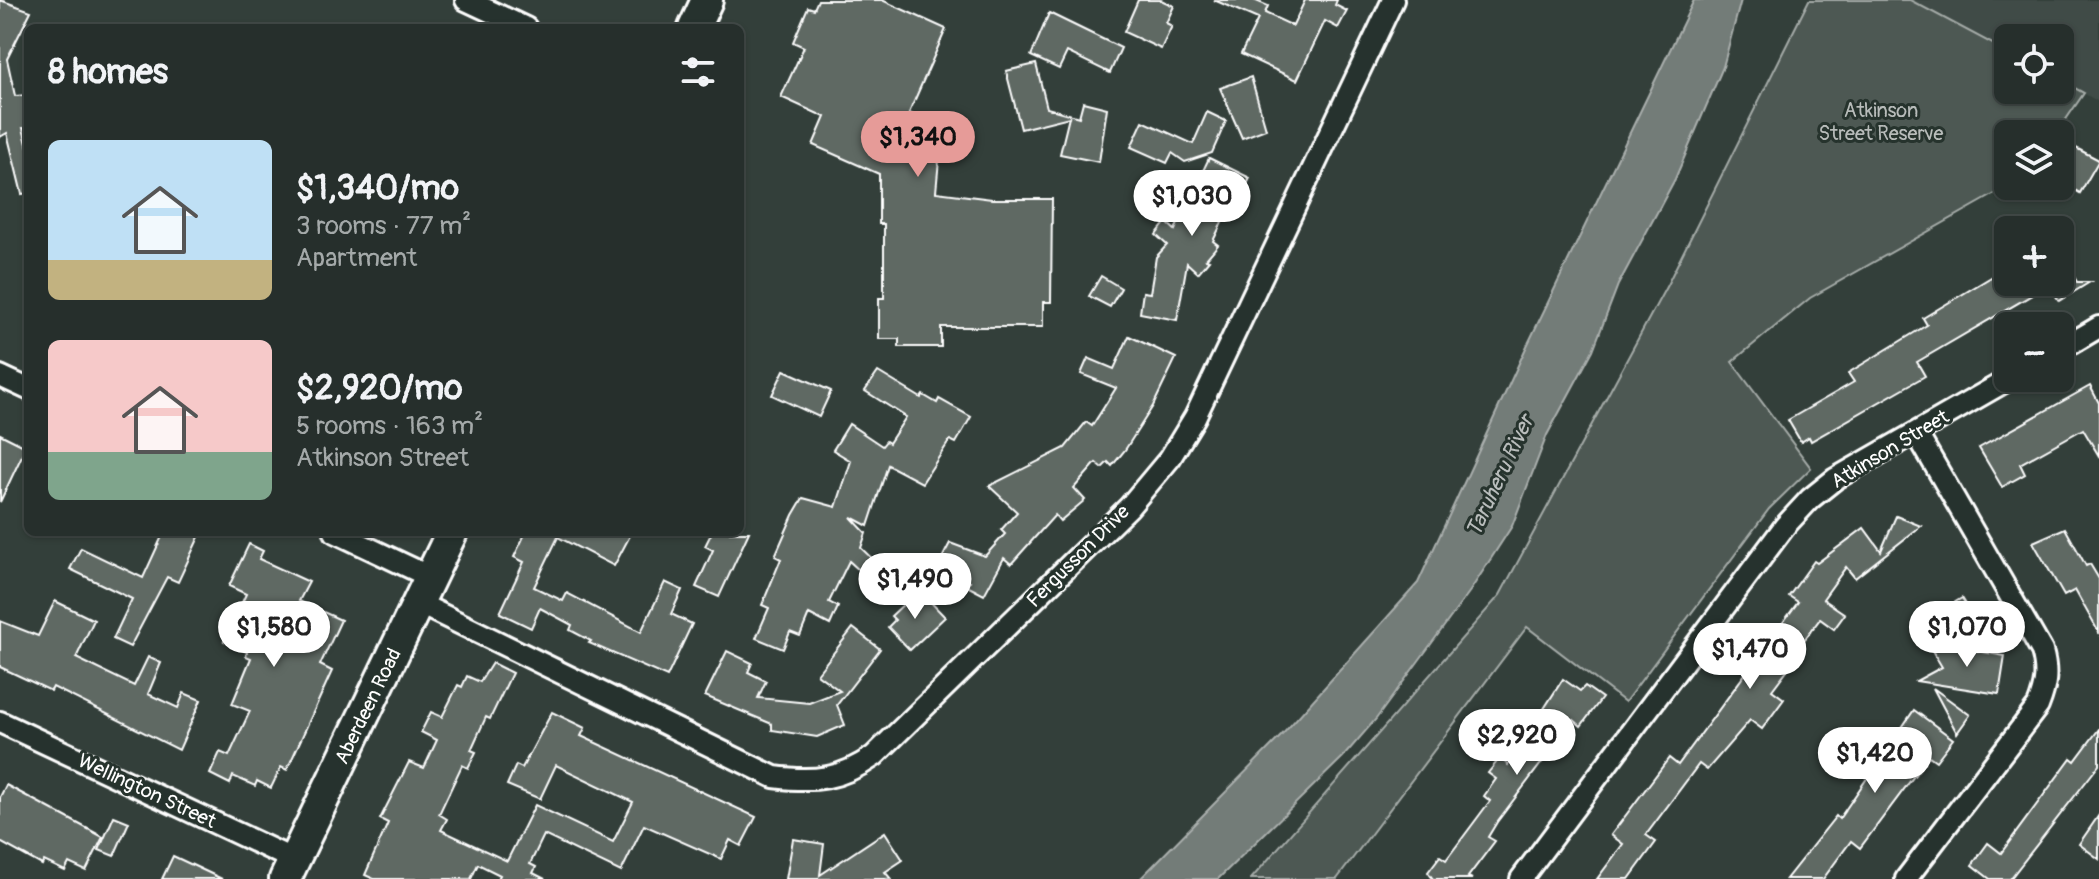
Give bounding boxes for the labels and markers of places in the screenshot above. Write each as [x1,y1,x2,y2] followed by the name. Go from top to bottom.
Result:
[853,111,983,179] pin: $1,340
[1127,170,1257,238] pin: $1,030
[850,553,980,621] pin: $1,490
[209,601,339,669] pin: $1,580
[1902,601,2032,669] pin: $1,070
[1685,623,1815,691] pin: $1,470
[1452,709,1582,777] pin: $2,920
[1810,727,1940,795] pin: $1,420

